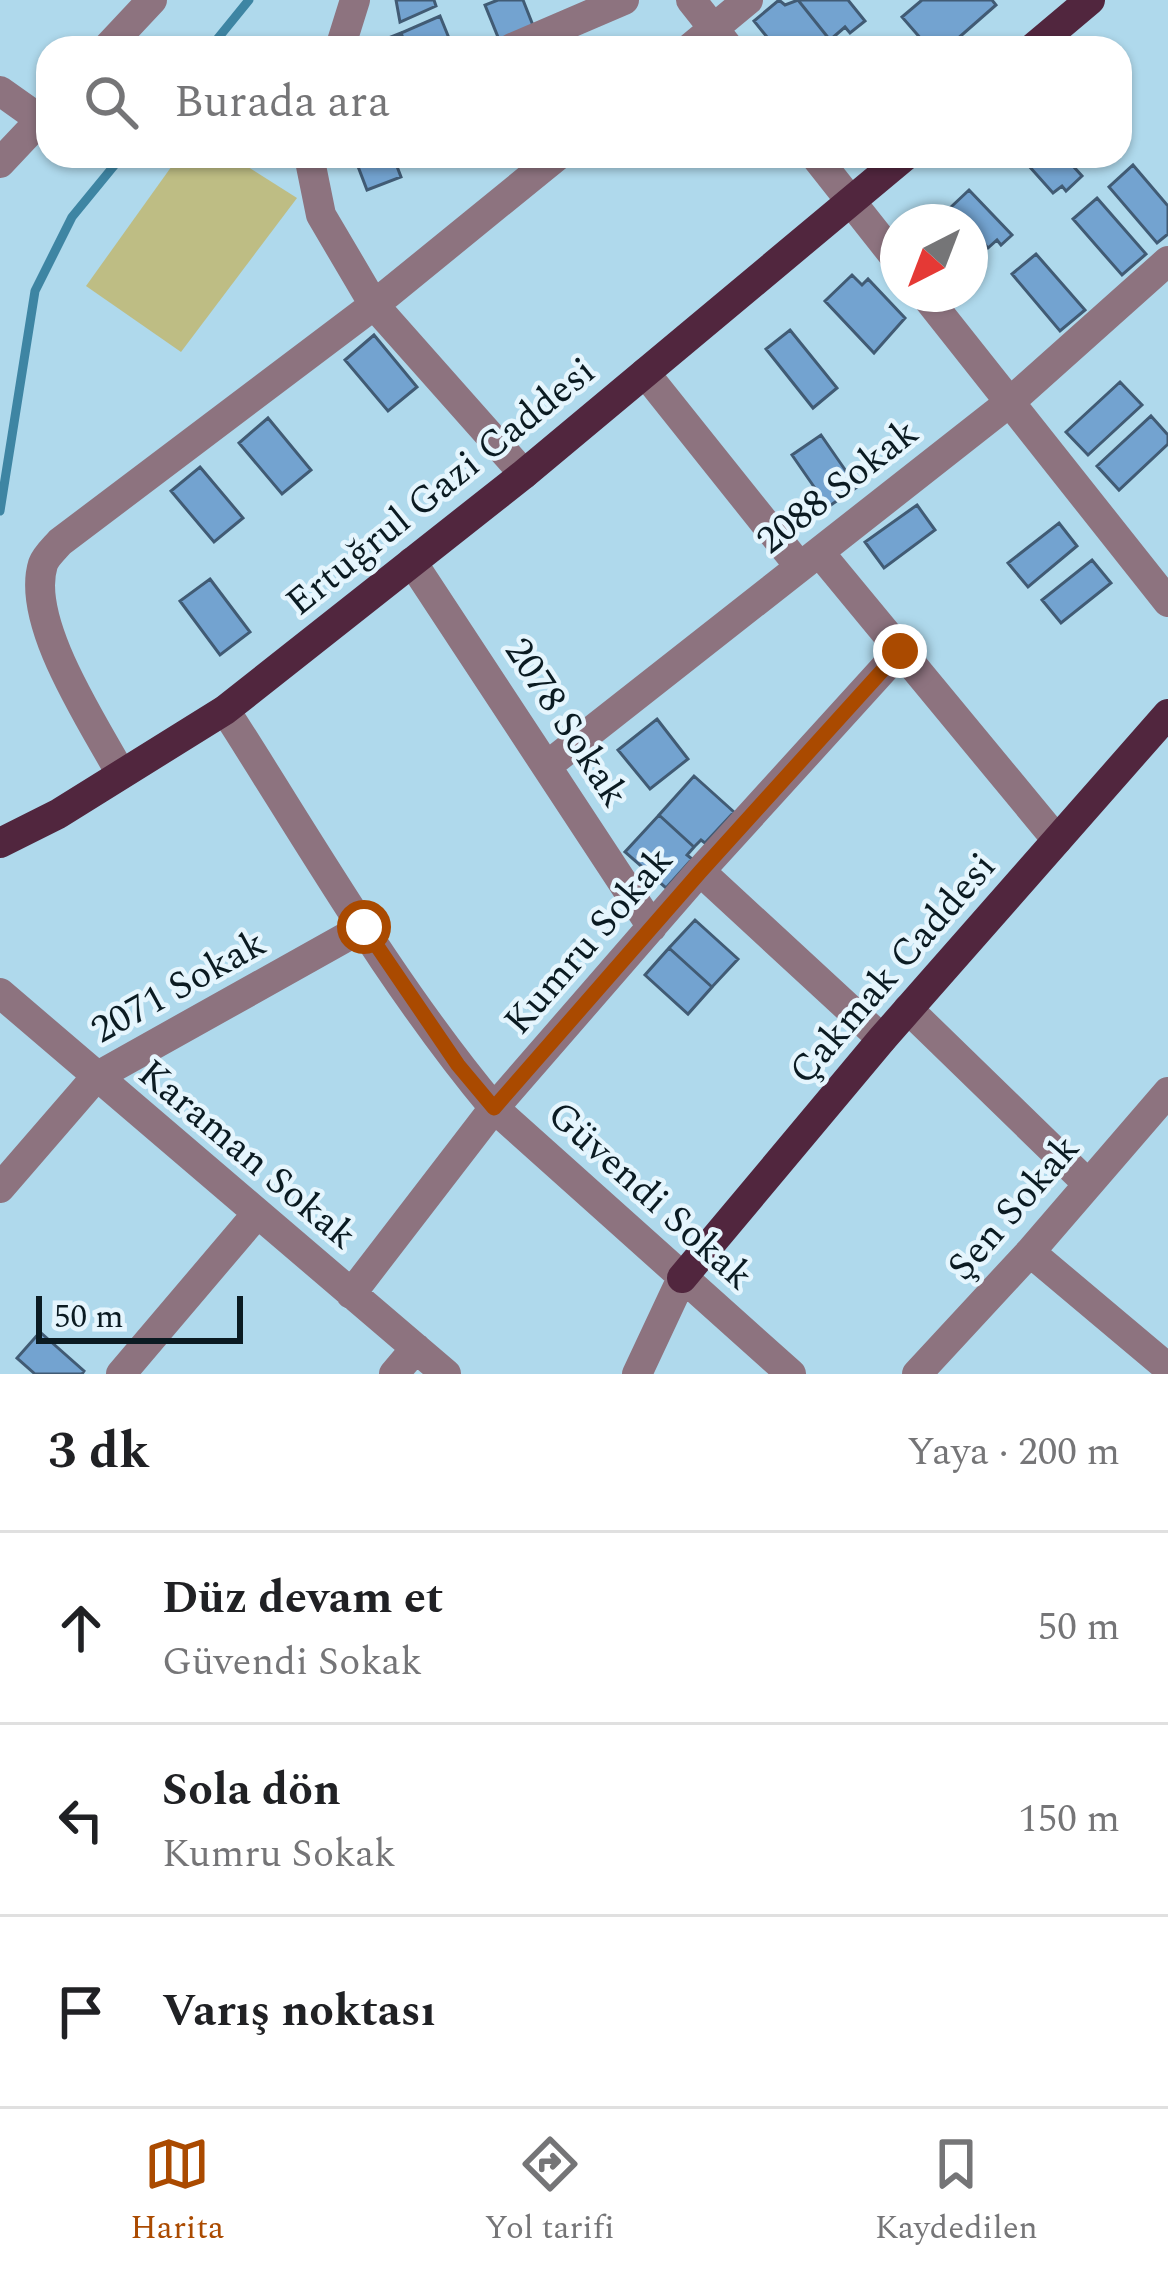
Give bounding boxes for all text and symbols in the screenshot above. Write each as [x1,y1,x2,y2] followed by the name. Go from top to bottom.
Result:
[36,36,1132,168] search box
[174,68,390,137] text: Burada ara
[78,69,144,135] icon: search
[880,204,988,312] north arrow
[273,343,609,631] street label: Ertuğrul Gazi Caddesi
[744,405,932,569] street label: 2088 Sokak
[873,624,927,678] route end
[489,626,643,820] street label: 2078 Sokak
[490,833,688,1049] street label: Kumru Sokak
[775,840,1011,1098] street label: Çakmak Caddesi
[337,900,391,954] route start
[81,915,277,1059] street label: 2071 Sokak
[124,1045,370,1265] street label: Karaman Sokak
[534,1087,766,1305] street label: Güvendi Sokak
[934,1122,1094,1294] street label: Şen Sokak
[36,1290,243,1343] scale bar
[54,1292,124,1342] text: 50 m
[48,1413,150,1491] text: 3 dk
[907,1423,1120,1482] text: Yaya · 200 m
[162,1564,443,1633] text: Düz devam et
[48,1595,114,1661] icon: ahead
[1038,1598,1120,1657] text: 50 m
[162,1633,422,1692] text: Güvendi Sokak
[162,1756,341,1825] text: Sola dön
[48,1787,114,1853] icon: left
[1018,1790,1120,1849] text: 150 m
[162,1825,396,1884] text: Kumru Sokak
[162,1977,436,2046] text: Varış noktası
[48,1979,114,2045] icon: arrive
[130,2131,224,2253] tab: Harita
[485,2131,615,2253] tab: Yol tarifi
[875,2131,1038,2253] tab: Kaydedilen

